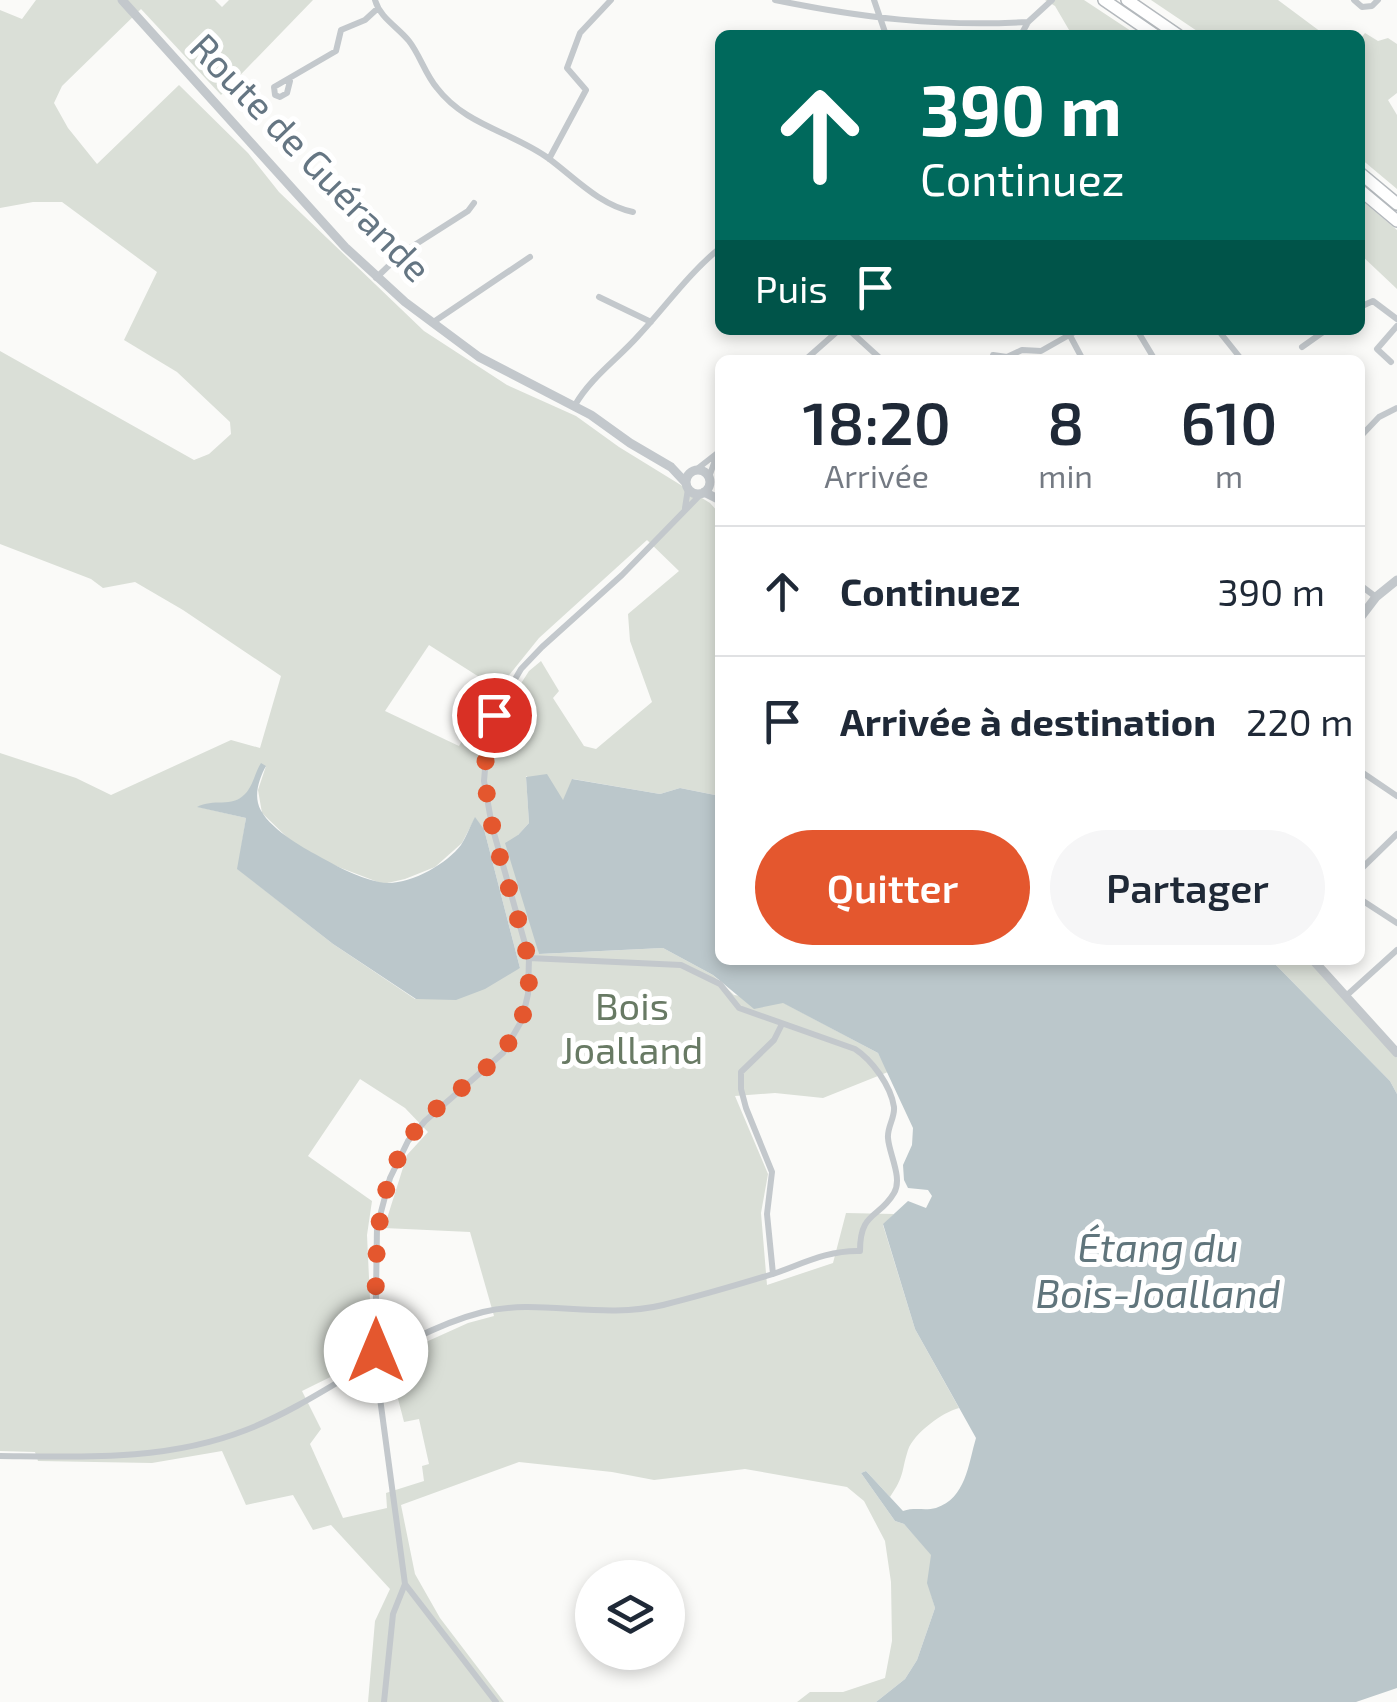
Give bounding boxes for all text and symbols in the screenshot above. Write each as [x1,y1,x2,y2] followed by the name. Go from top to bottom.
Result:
[181,23,442,290] street label: Route de Guérande
[920,66,1122,150] text: 390 m
[755,70,885,200] icon: ahead
[920,151,1125,205] text: Continuez
[848,260,903,315] icon: arrive
[755,265,828,311] text: Puis
[802,385,951,457] text: 18:20
[1047,385,1084,457] text: 8
[1180,385,1278,457] text: 610
[824,456,929,494] text: Arrivée
[1038,456,1093,494] text: min
[1215,456,1243,494] text: m
[755,564,810,619] icon: ahead
[840,568,1020,614] text: Continuez
[1217,568,1325,614] text: 390 m
[452,673,537,758] pin
[467,688,522,743] icon: arrive
[755,694,810,749] icon: arrive
[840,698,1216,744] text: Arrivée à destination
[1246,698,1353,744] text: 220 m
[755,830,1030,945] button: Quitter
[1050,830,1325,945] button: Partager
[561,982,703,1072] park label: Bois Joalland
[1035,1222,1281,1316] water label: Étang du Bois-Joalland
[324,1299,428,1403] position arrow
[575,1560,685,1670] map controls
[575,1560,685,1670] button: layers

